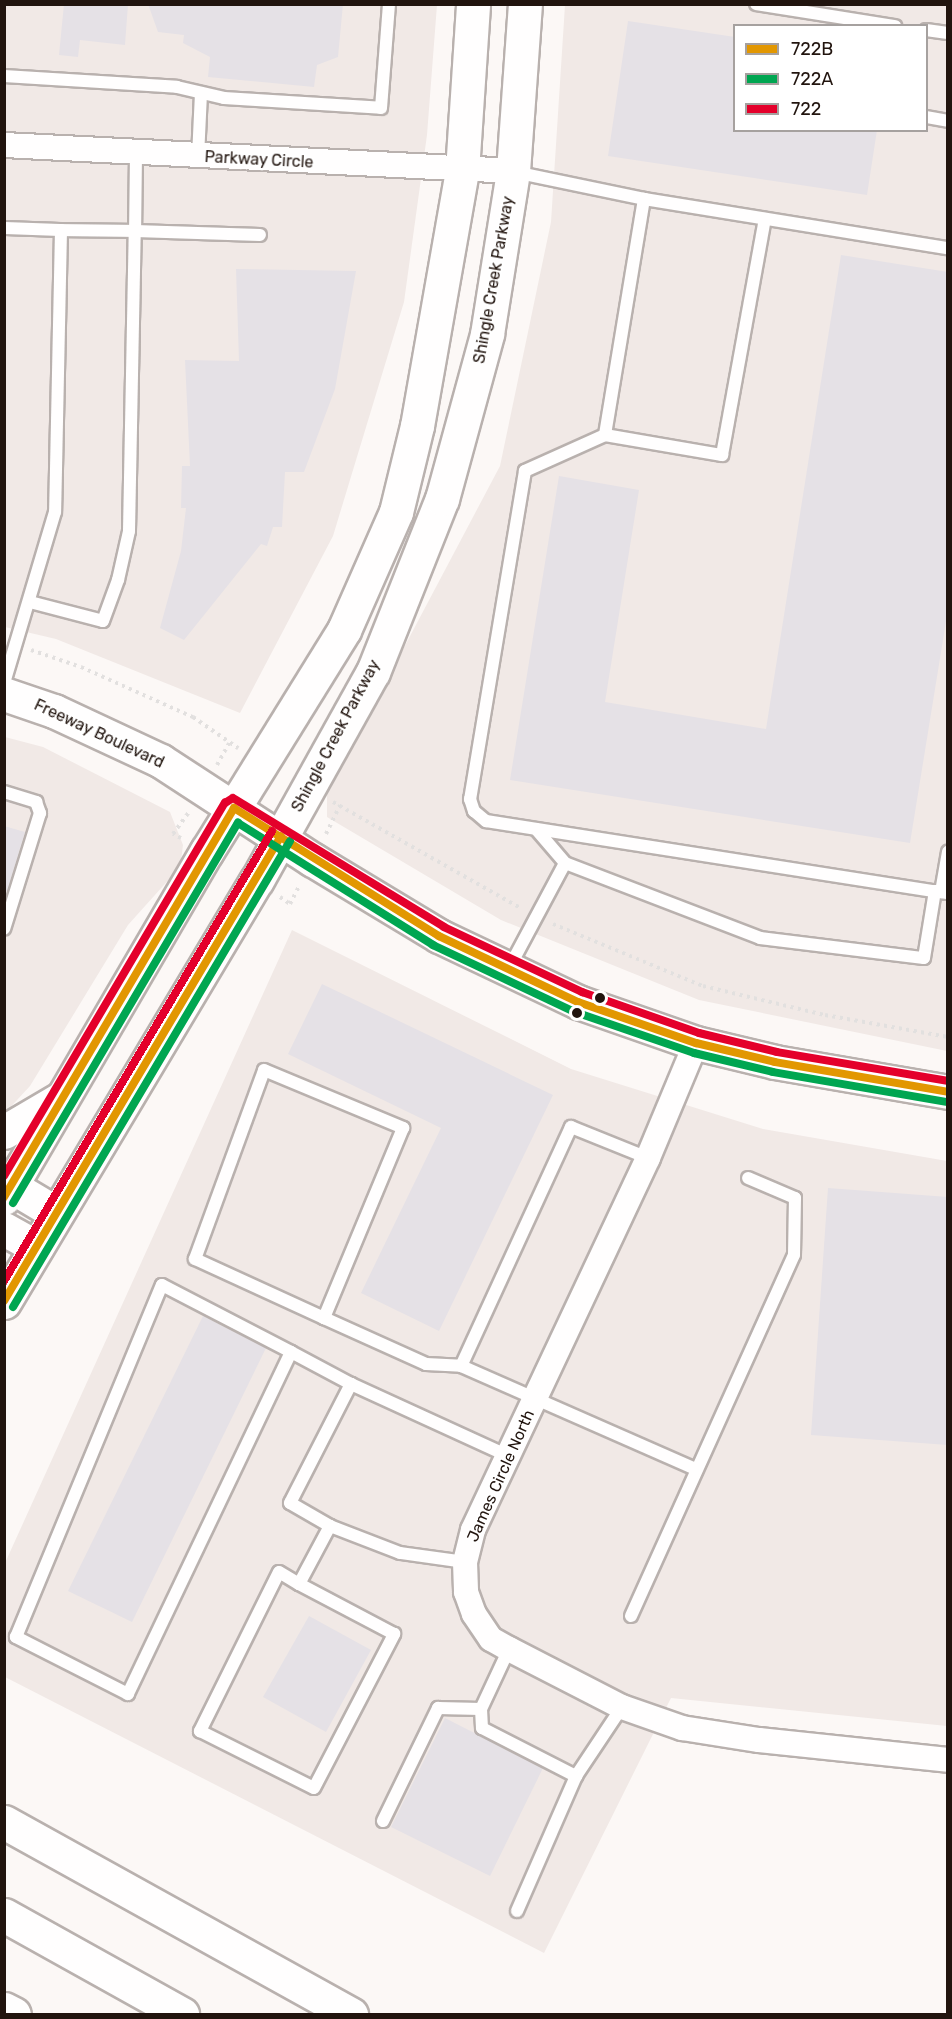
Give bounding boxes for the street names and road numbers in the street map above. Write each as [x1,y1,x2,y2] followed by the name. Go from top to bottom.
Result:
[204,148,314,172] street label: Parkway Circle
[470,195,518,365] street label: Shingle Creek Parkway
[288,657,384,815] street label: Shingle Creek Parkway
[31,695,167,773] street label: Freeway Boulevard
[463,1407,539,1545] street label: James Circle North

